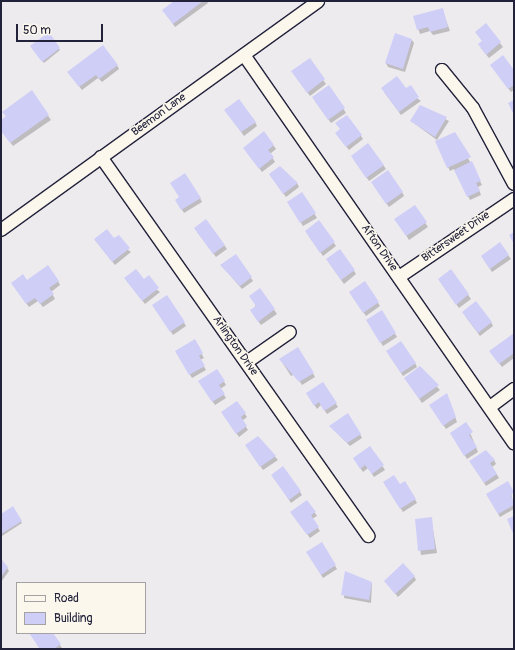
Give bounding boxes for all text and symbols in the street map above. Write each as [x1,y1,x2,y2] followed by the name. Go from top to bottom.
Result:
[18,16,105,42] scale bar
[23,23,51,38] text: 50 m
[129,91,189,139] street label: Beemon Lane
[419,209,493,265] street label: Bittersweet Drive
[358,222,400,274] street label: Afton Drive
[210,314,260,378] street label: Arlington Drive
[16,582,146,634] legend
[54,591,79,606] text: Road
[54,611,93,626] text: Building

